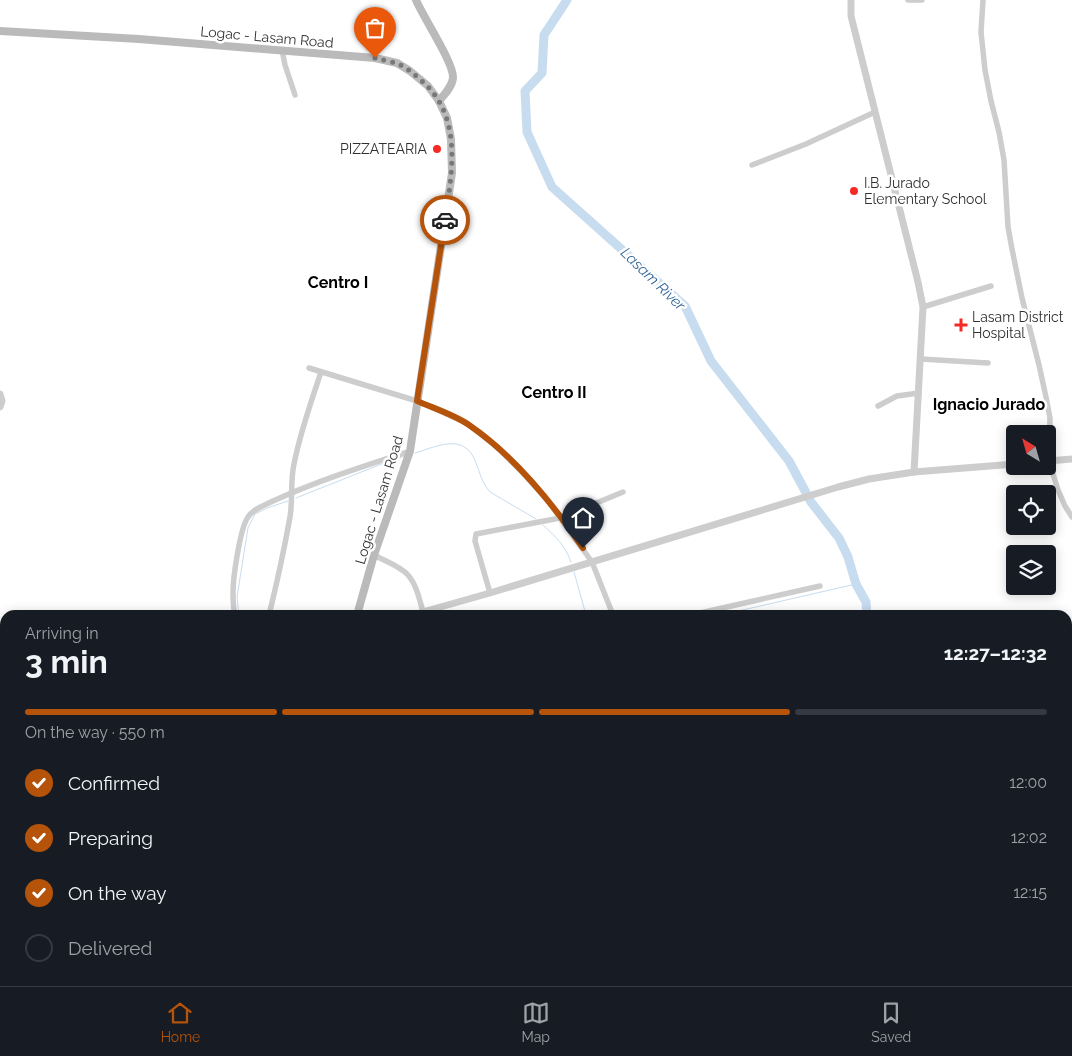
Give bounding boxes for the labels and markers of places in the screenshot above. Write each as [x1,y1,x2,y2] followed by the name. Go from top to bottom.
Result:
[354,7,396,58] pin
[340,141,428,157] place label: PIZZATEARIA
[431,143,443,155] marker: PIZZATEARIA
[864,175,987,207] place label: I.B. Jurado Elementary School
[848,185,860,197] marker: I.B. Jurado Elementary School
[972,309,1064,341] place label: Lasam District Hospital
[954,318,968,332] marker: Lasam District Hospital
[562,497,604,548] pin

